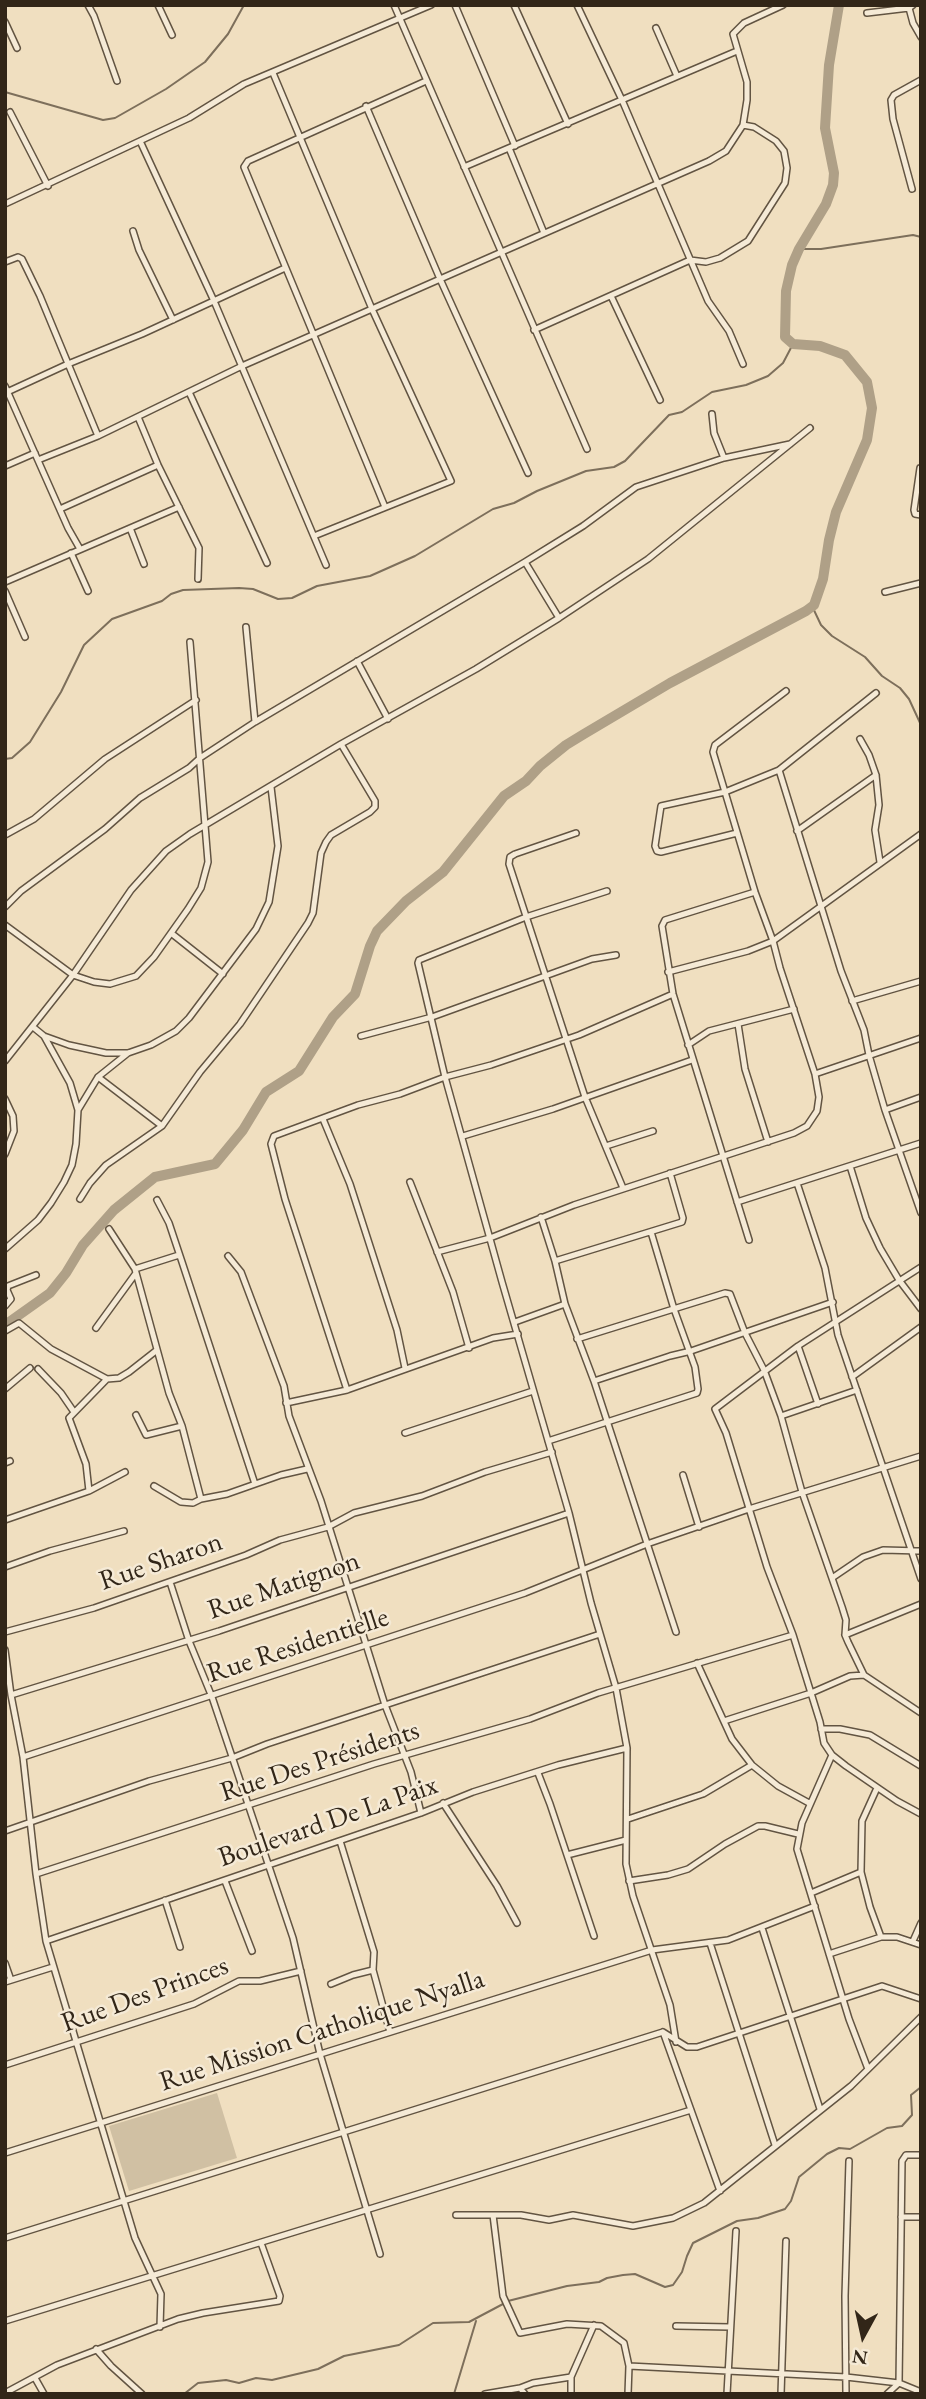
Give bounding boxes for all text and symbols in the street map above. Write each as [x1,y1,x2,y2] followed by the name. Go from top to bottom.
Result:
[95,1525,227,1599] street label: Rue Sharon
[204,1544,364,1628] street label: Rue Matignon
[203,1601,393,1691] street label: Rue Residentielle
[216,1714,424,1810] street label: Rue Des Présidents
[214,1769,442,1875] street label: Boulevard De La Paix
[57,1949,233,2041] street label: Rue Des Princes
[155,1963,489,2099] street label: Rue Mission Catholique Nyalla
[828,2301,898,2371] north arrow
[851,2344,869,2371] text: N

